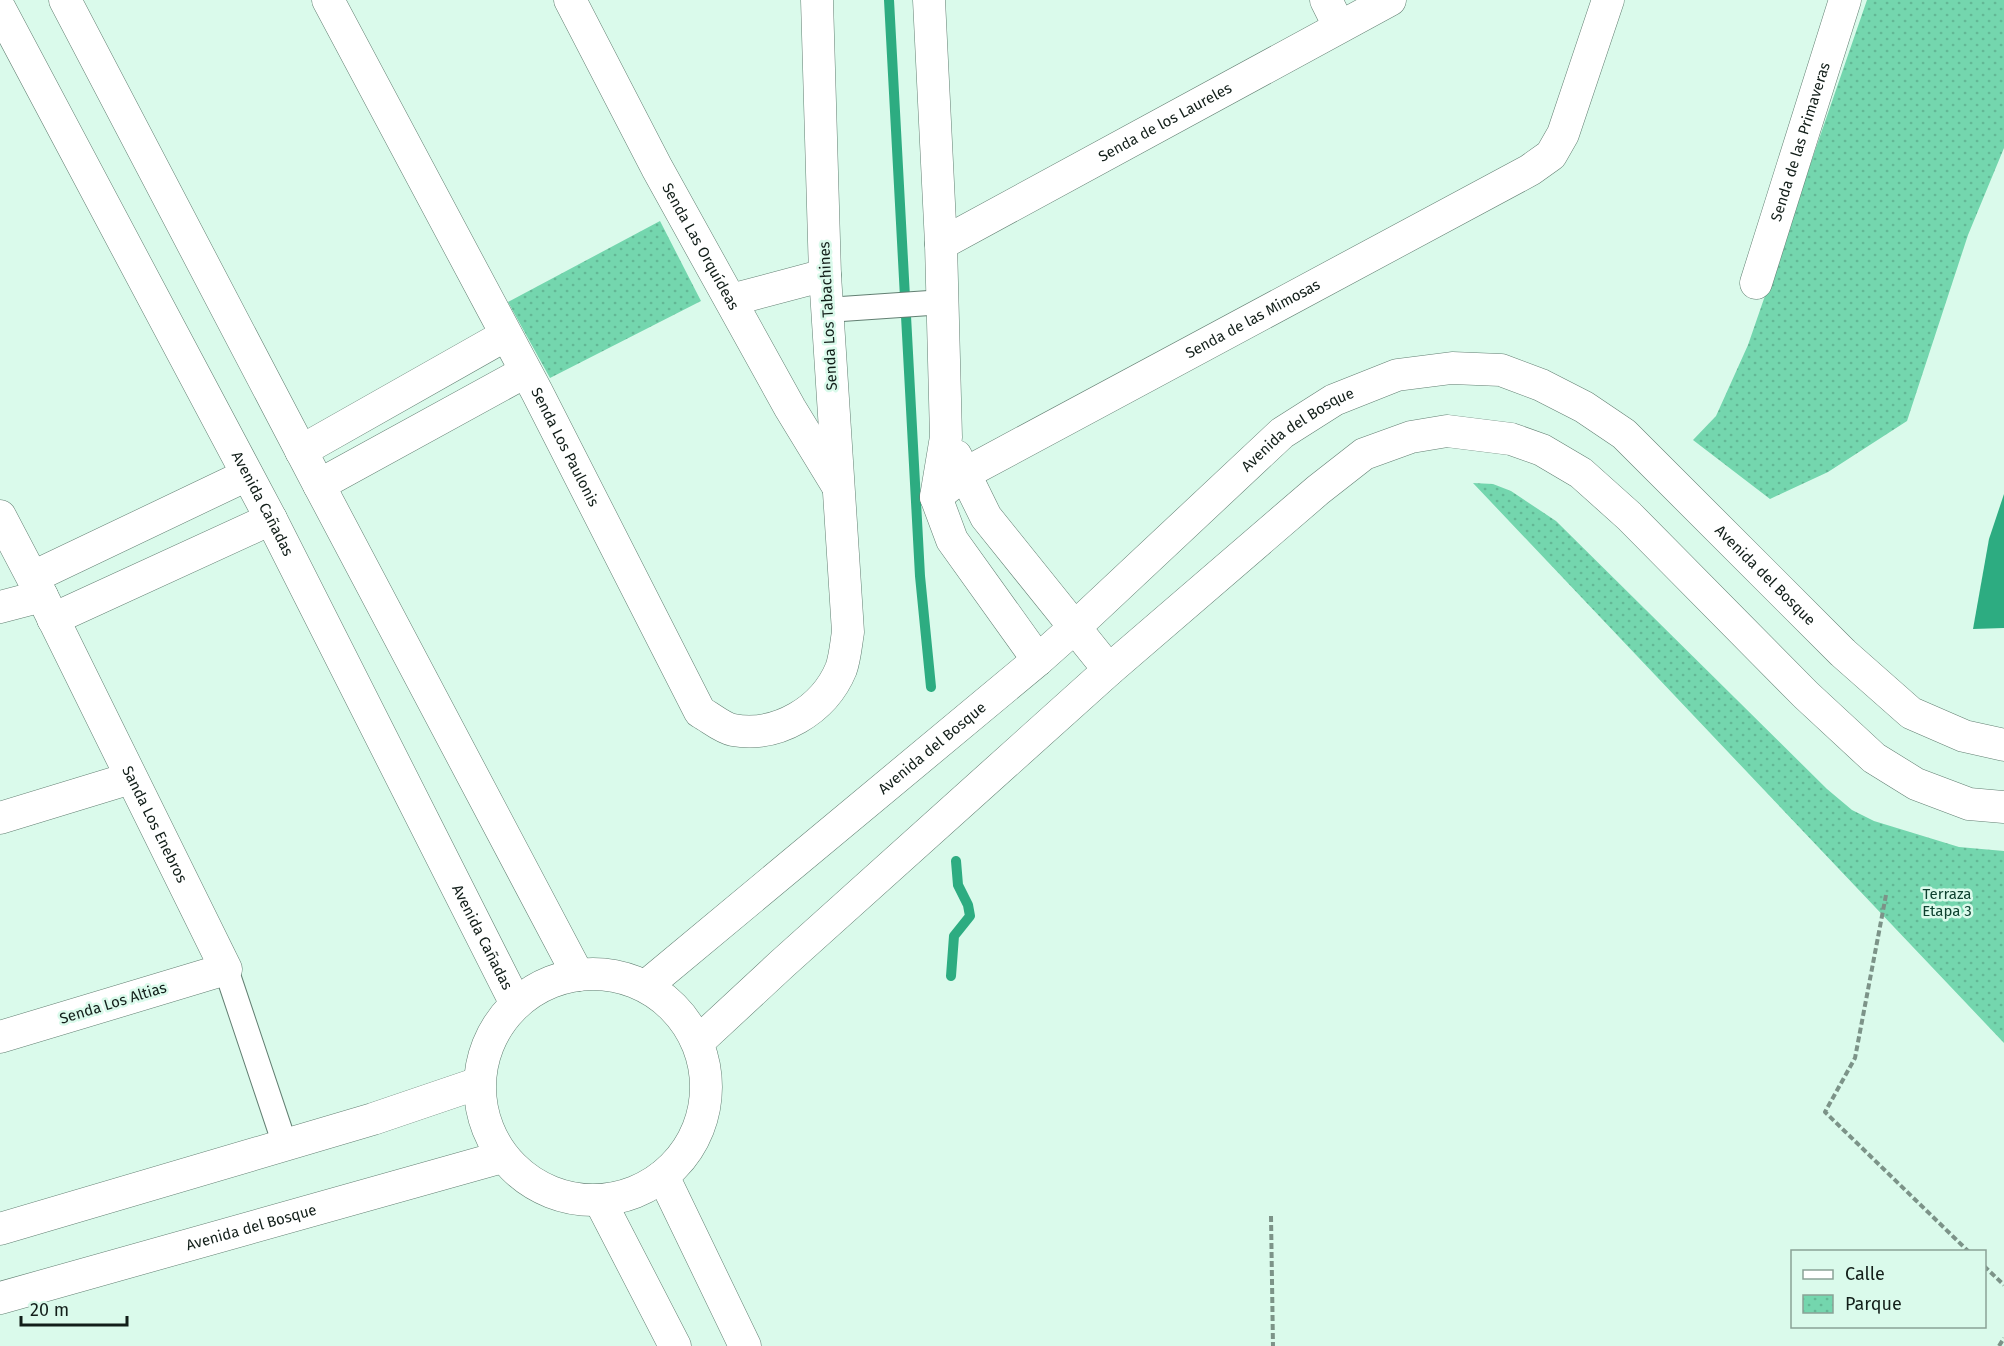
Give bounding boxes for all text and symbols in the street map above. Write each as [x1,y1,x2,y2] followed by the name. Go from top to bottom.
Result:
[1767,60,1834,224] street label: Senda de las Primaveras
[1095,79,1235,166] street label: Senda de los Laureles
[658,180,743,313] street label: Senda Las Orquídeas
[815,241,841,391] street label: Senda Los Tabachines
[1182,275,1323,362] street label: Senda de las Mimosas
[1238,384,1356,475] street label: Avenida del Bosque
[527,385,603,510] street label: Senda Los Paulonis
[228,448,297,559] street label: Avenida Cañadas
[1711,521,1819,629] street label: Avenida del Bosque
[874,698,990,798] street label: Avenida del Bosque
[118,763,191,886] street label: Sanda Los Enebros
[448,881,516,993] street label: Avenida Cañadas
[1922,885,1972,920] park label: Terraza Etapa 3
[57,978,169,1028] street label: Senda Los Altias
[184,1201,319,1254] street label: Avenida del Bosque
[1791,1250,1986,1328] legend
[1845,1263,1885,1285] text: Calle
[21,1289,128,1327] scale bar
[1845,1293,1902,1315] text: Parque
[30,1299,69,1321] text: 20 m

